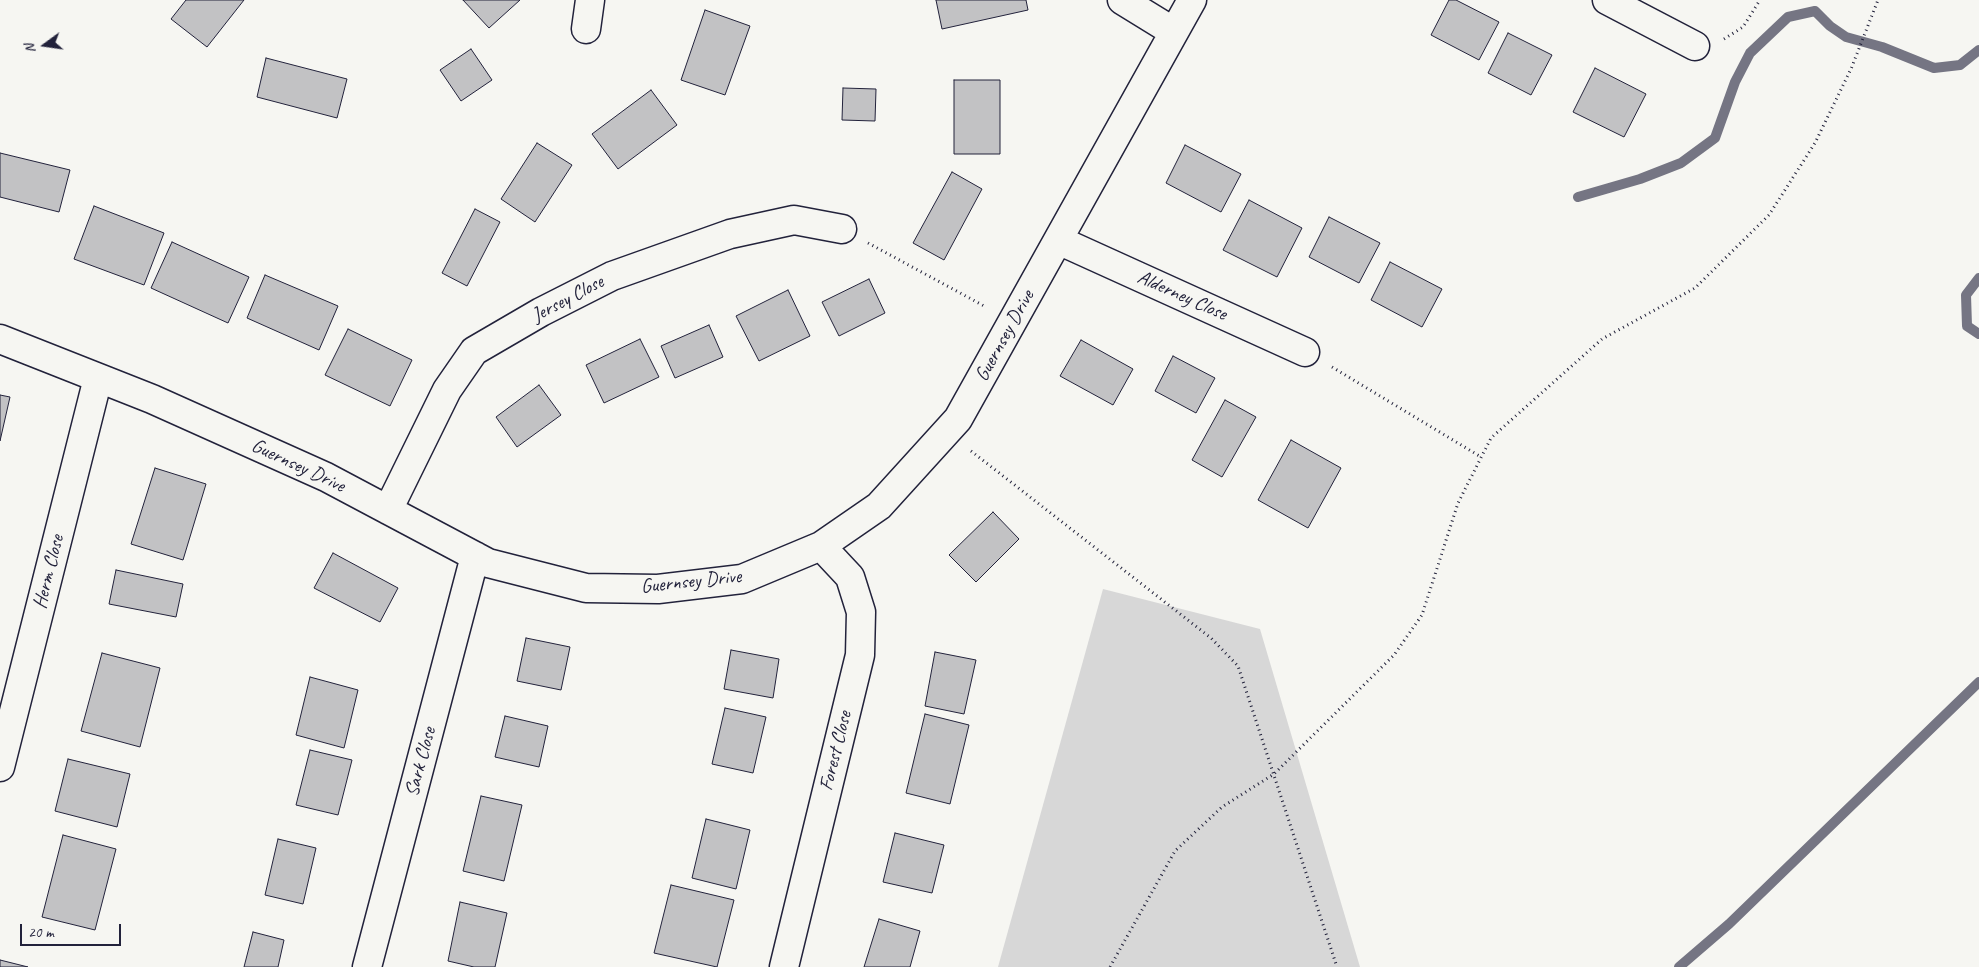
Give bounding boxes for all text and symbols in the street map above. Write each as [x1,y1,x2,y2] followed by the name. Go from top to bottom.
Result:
[20,20,70,70] north arrow
[21,42,39,55] text: N
[1134,266,1230,326] street label: Alderney Close
[528,270,608,328] street label: Jersey Close
[970,286,1040,386] street label: Guernsey Drive
[247,434,349,498] street label: Guernsey Drive
[28,533,70,611] street label: Herm Close
[640,565,742,599] street label: Guernsey Drive
[815,709,857,793] street label: Forest Close
[400,725,442,799] street label: Sark Close
[22,914,124,946] scale bar
[28,923,54,942] text: 20 m

